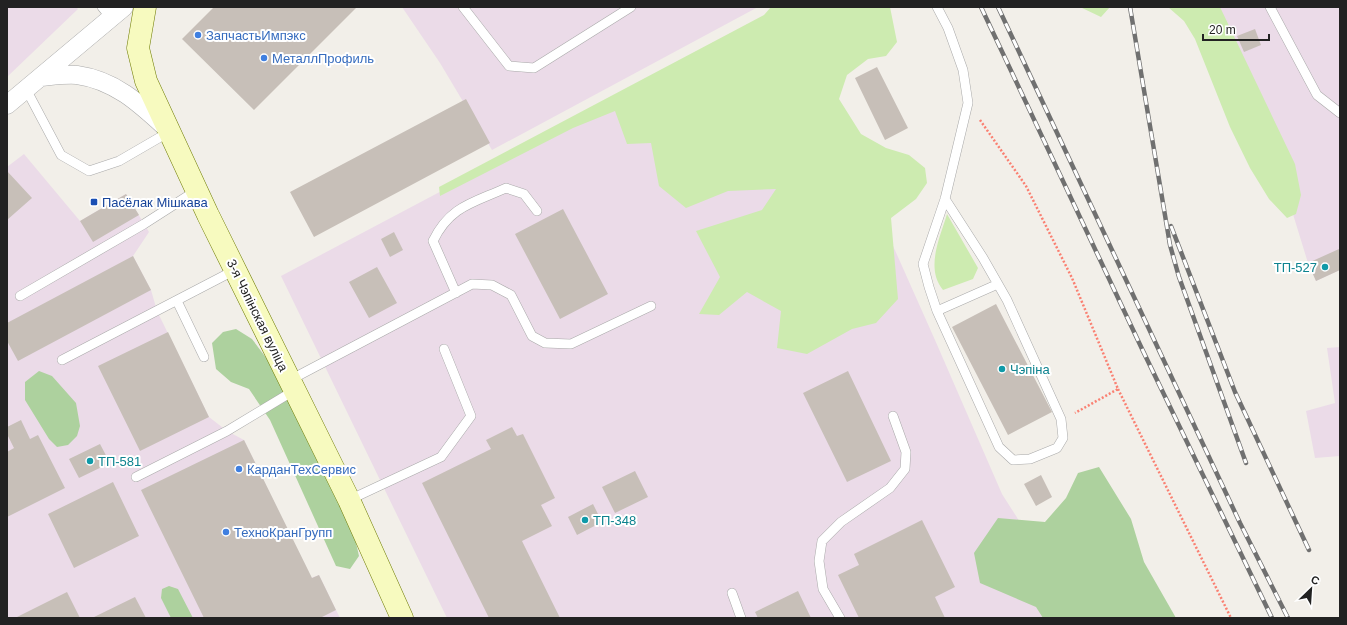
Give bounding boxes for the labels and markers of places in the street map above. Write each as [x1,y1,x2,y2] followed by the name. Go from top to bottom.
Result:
[206,28,306,43] place label: ЗапчастьИмпэкс
[193,30,203,40] marker: ЗапчастьИмпэкс
[272,51,374,66] place label: МеталлПрофиль
[259,53,269,63] marker: МеталлПрофиль
[102,195,209,210] place label: Пасёлак Мішкава
[89,197,99,207] marker: Пасёлак Мішкава
[1274,260,1317,275] place label: ТП-527
[1320,262,1330,272] marker: ТП-527
[1010,362,1050,377] place label: Чэпіна
[997,364,1007,374] marker: Чэпіна
[98,454,141,469] place label: ТП-581
[85,456,95,466] marker: ТП-581
[247,462,356,477] place label: КарданТехСервис
[234,464,244,474] marker: КарданТехСервис
[593,513,636,528] place label: ТП-348
[580,515,590,525] marker: ТП-348
[234,525,332,540] place label: ТехноКранГрупп
[221,527,231,537] marker: ТехноКранГрупп

